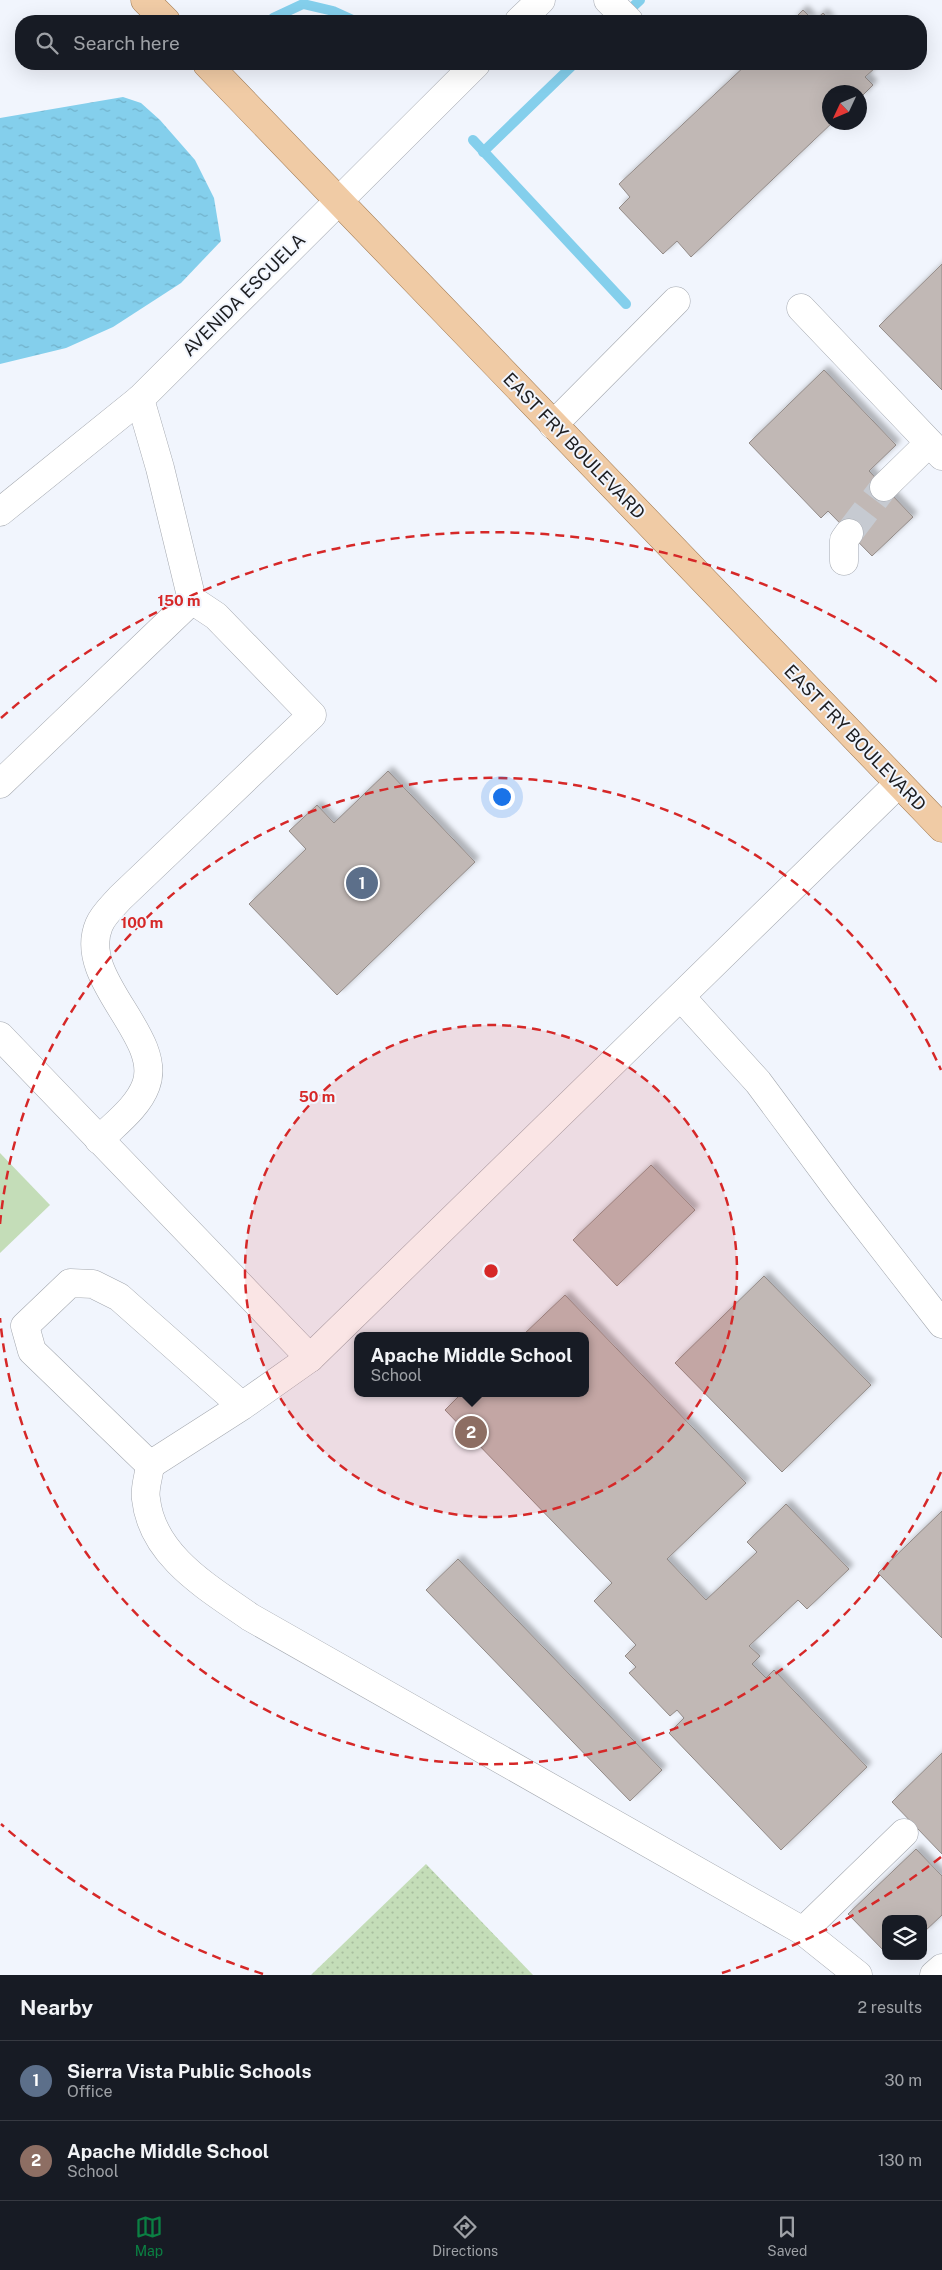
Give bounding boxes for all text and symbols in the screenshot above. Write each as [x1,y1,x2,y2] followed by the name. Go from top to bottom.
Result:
[15,15,927,70] search box
[33,29,61,57] icon: search
[73,32,180,54] text: Search here
[822,85,867,130] north arrow
[178,229,309,360] street label: AVENIDA ESCUELA
[499,368,650,523] street label: EAST FRY BOULEVARD
[157,592,201,609] text: 150 m
[780,660,931,815] street label: EAST FRY BOULEVARD
[489,784,515,810] your location
[346,864,378,902] pin: 1
[121,914,163,931] text: 100 m
[299,1088,335,1105] text: 50 m
[482,1262,500,1280] centre of rings
[354,1332,589,1397] popup
[370,1344,573,1366] text: Apache Middle School
[370,1366,422,1385] text: School
[455,1413,487,1451] pin: 2
[882,1915,927,1960] map controls
[882,1915,927,1960] button: layers
[20,1995,93,2020] text: Nearby
[857,1998,922,2017] text: 2 results
[67,2060,311,2082] text: Sierra Vista Public Schools
[33,2071,39,2090] text: 1
[885,2071,922,2090] text: 30 m
[67,2082,113,2101] text: Office
[67,2140,269,2162] text: Apache Middle School
[31,2151,41,2170] text: 2
[878,2151,922,2170] text: 130 m
[67,2162,118,2181] text: School
[135,2213,163,2259] tab: Map
[432,2213,498,2259] tab: Directions
[767,2213,807,2259] tab: Saved

